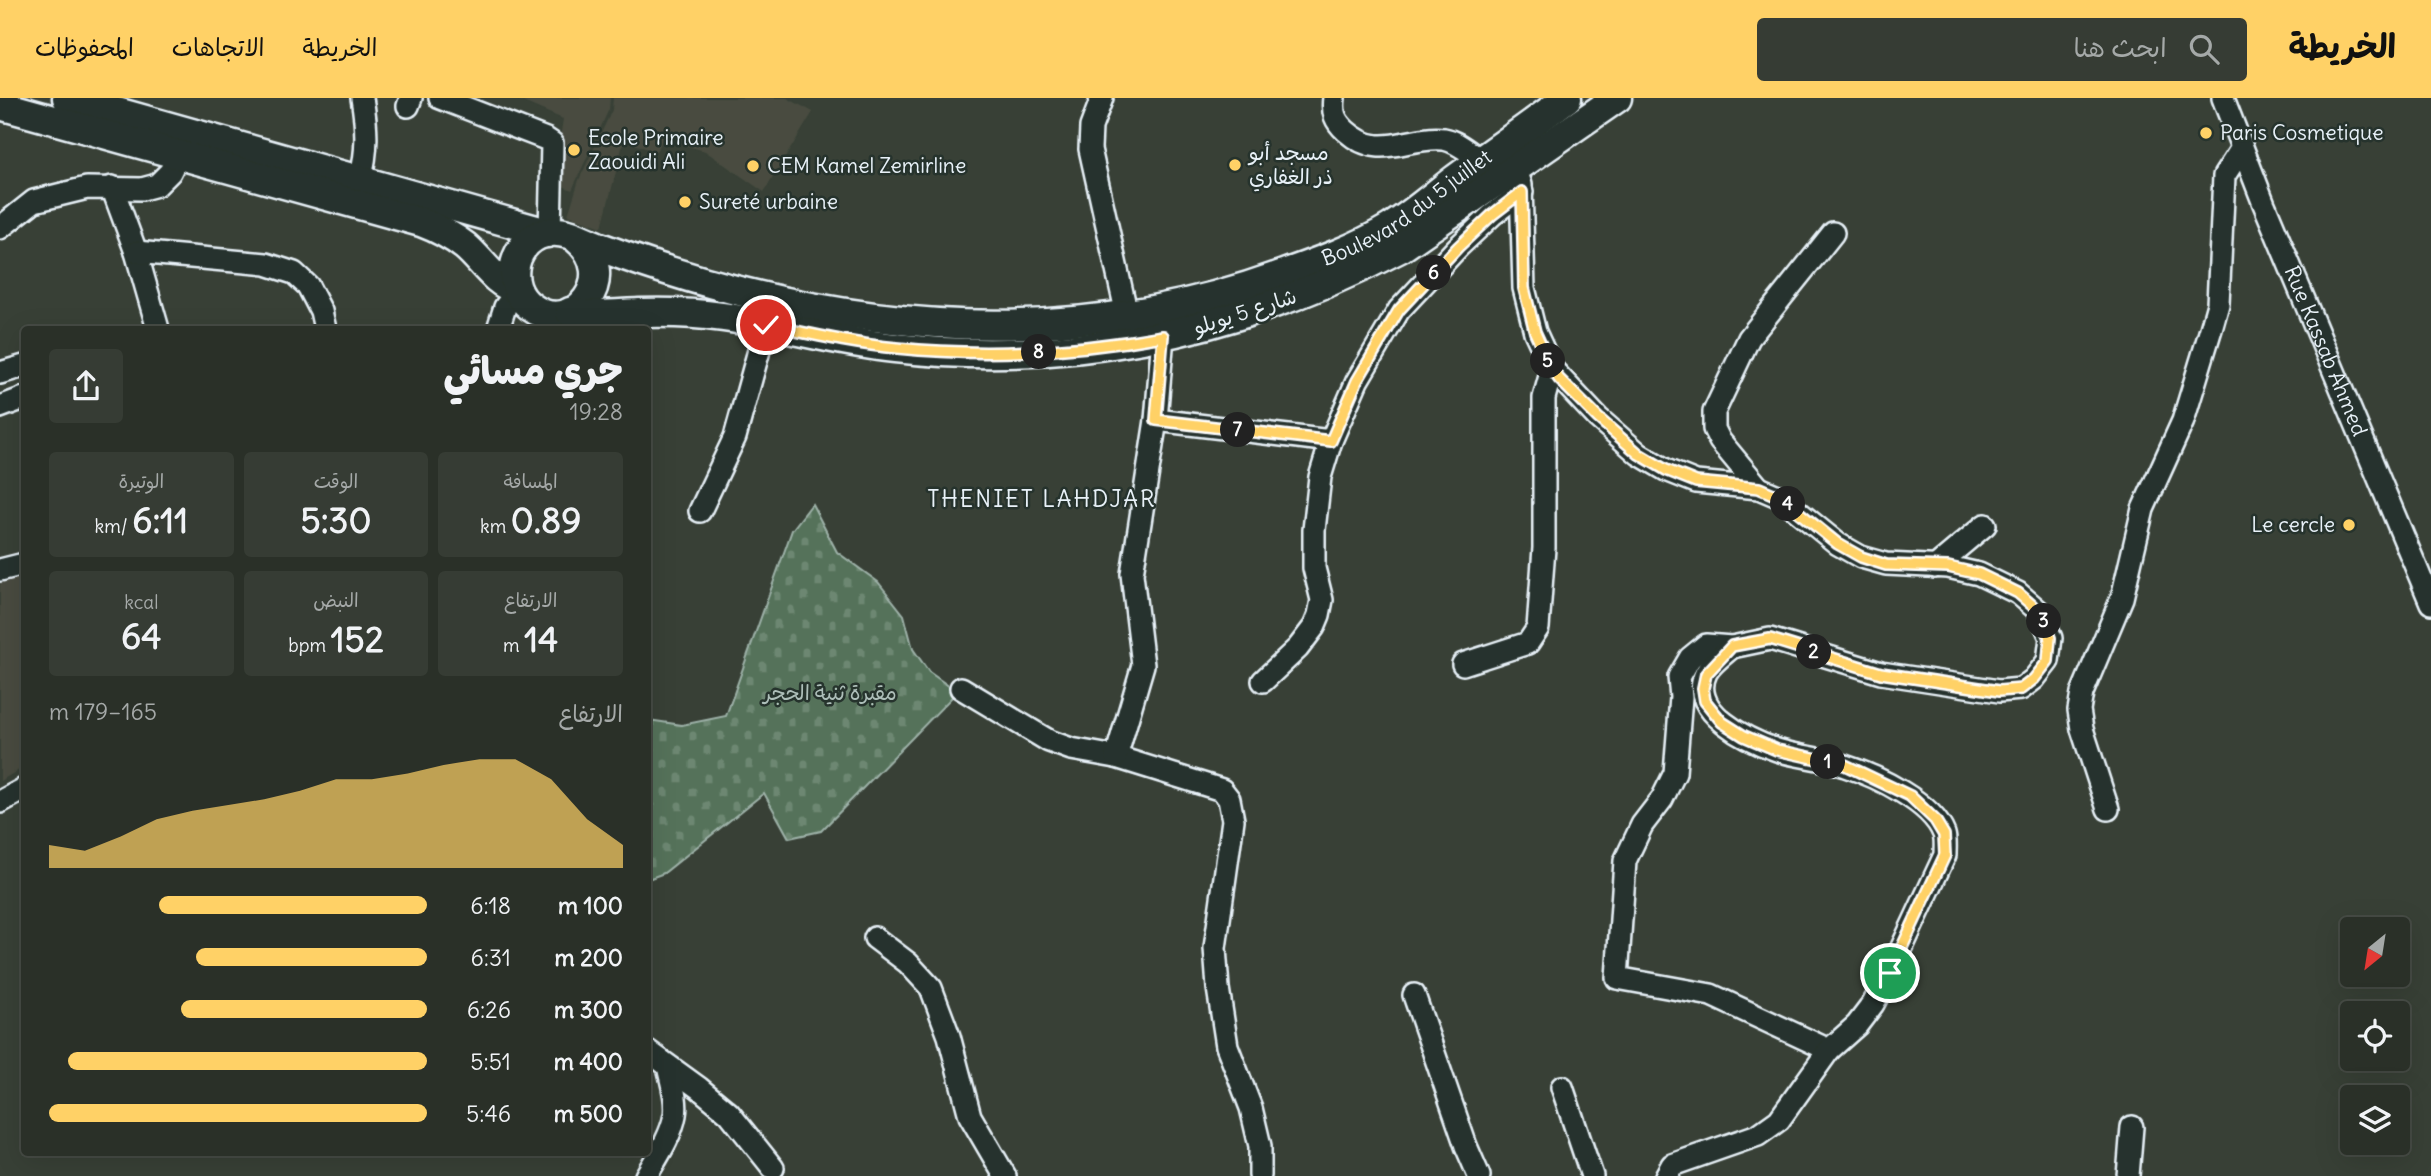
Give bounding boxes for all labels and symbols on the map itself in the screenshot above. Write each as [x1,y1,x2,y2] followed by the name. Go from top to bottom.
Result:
[2220,119,2384,146] place label: Paris Cosmetique
[588,124,724,175] place label: Ecole Primaire Zaouidi Ali
[2198,125,2214,141] marker: Paris Cosmetique
[1247,139,1333,192] place label: مسجد أبو ذر الغفاري
[566,142,582,158] marker: Ecole Primaire Zaouidi Ali
[1318,143,1497,272] street label: Boulevard du 5 juillet
[767,152,966,179] place label: CEM Kamel Zemirline
[1227,157,1243,173] marker: مسجد أبو ذر الغفاري
[745,158,761,174] marker: CEM Kamel Zemirline
[699,188,838,215] place label: Sureté urbaine
[677,194,693,210] marker: Sureté urbaine
[1416,256,1452,290] pin: 6
[2278,262,2374,440] street label: Rue Kassab Ahmed
[1189,282,1300,343] street label: شارع 5 يويلو
[736,295,796,355] pin
[1021,334,1056,370] pin: 8
[1530,344,1566,378] pin: 5
[1220,412,1256,448] pin: 7
[927,484,1157,513] district label: THENIET LAHDJAR
[1770,486,1806,522] pin: 4
[2251,511,2335,538] place label: Le cercle
[2341,517,2357,533] marker: Le cercle
[2026,603,2062,638] pin: 3
[1797,634,1832,670] pin: 2
[761,679,897,706] park label: مقبرة ثنية الحجر
[1811,744,1846,780] pin: 1
[2340,917,2410,987] north arrow
[1860,943,1920,1003] pin

